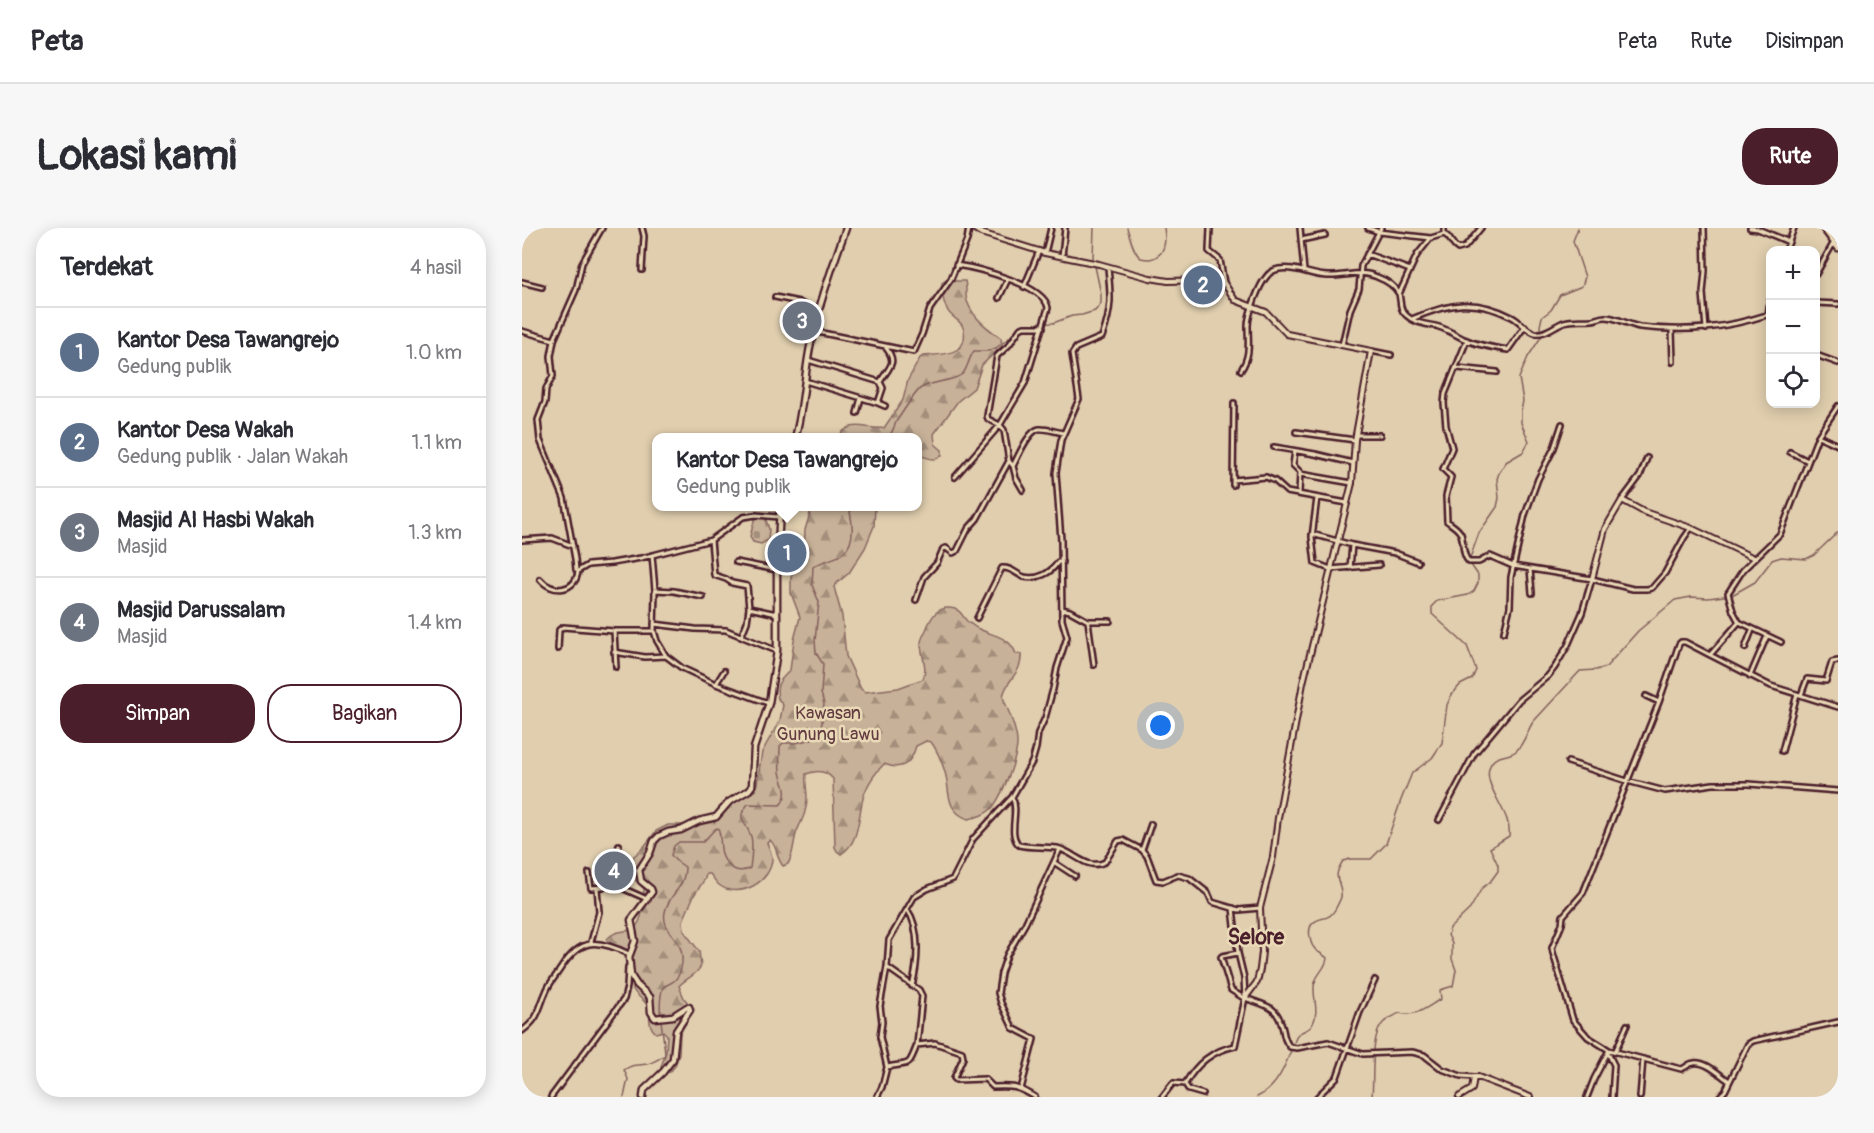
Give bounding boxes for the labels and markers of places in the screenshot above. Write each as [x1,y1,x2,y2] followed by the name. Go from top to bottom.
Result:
[1184,262,1222,308] pin: 2
[782,298,822,344] pin: 3
[768,530,806,576] pin: 1
[594,848,634,894] pin: 4

